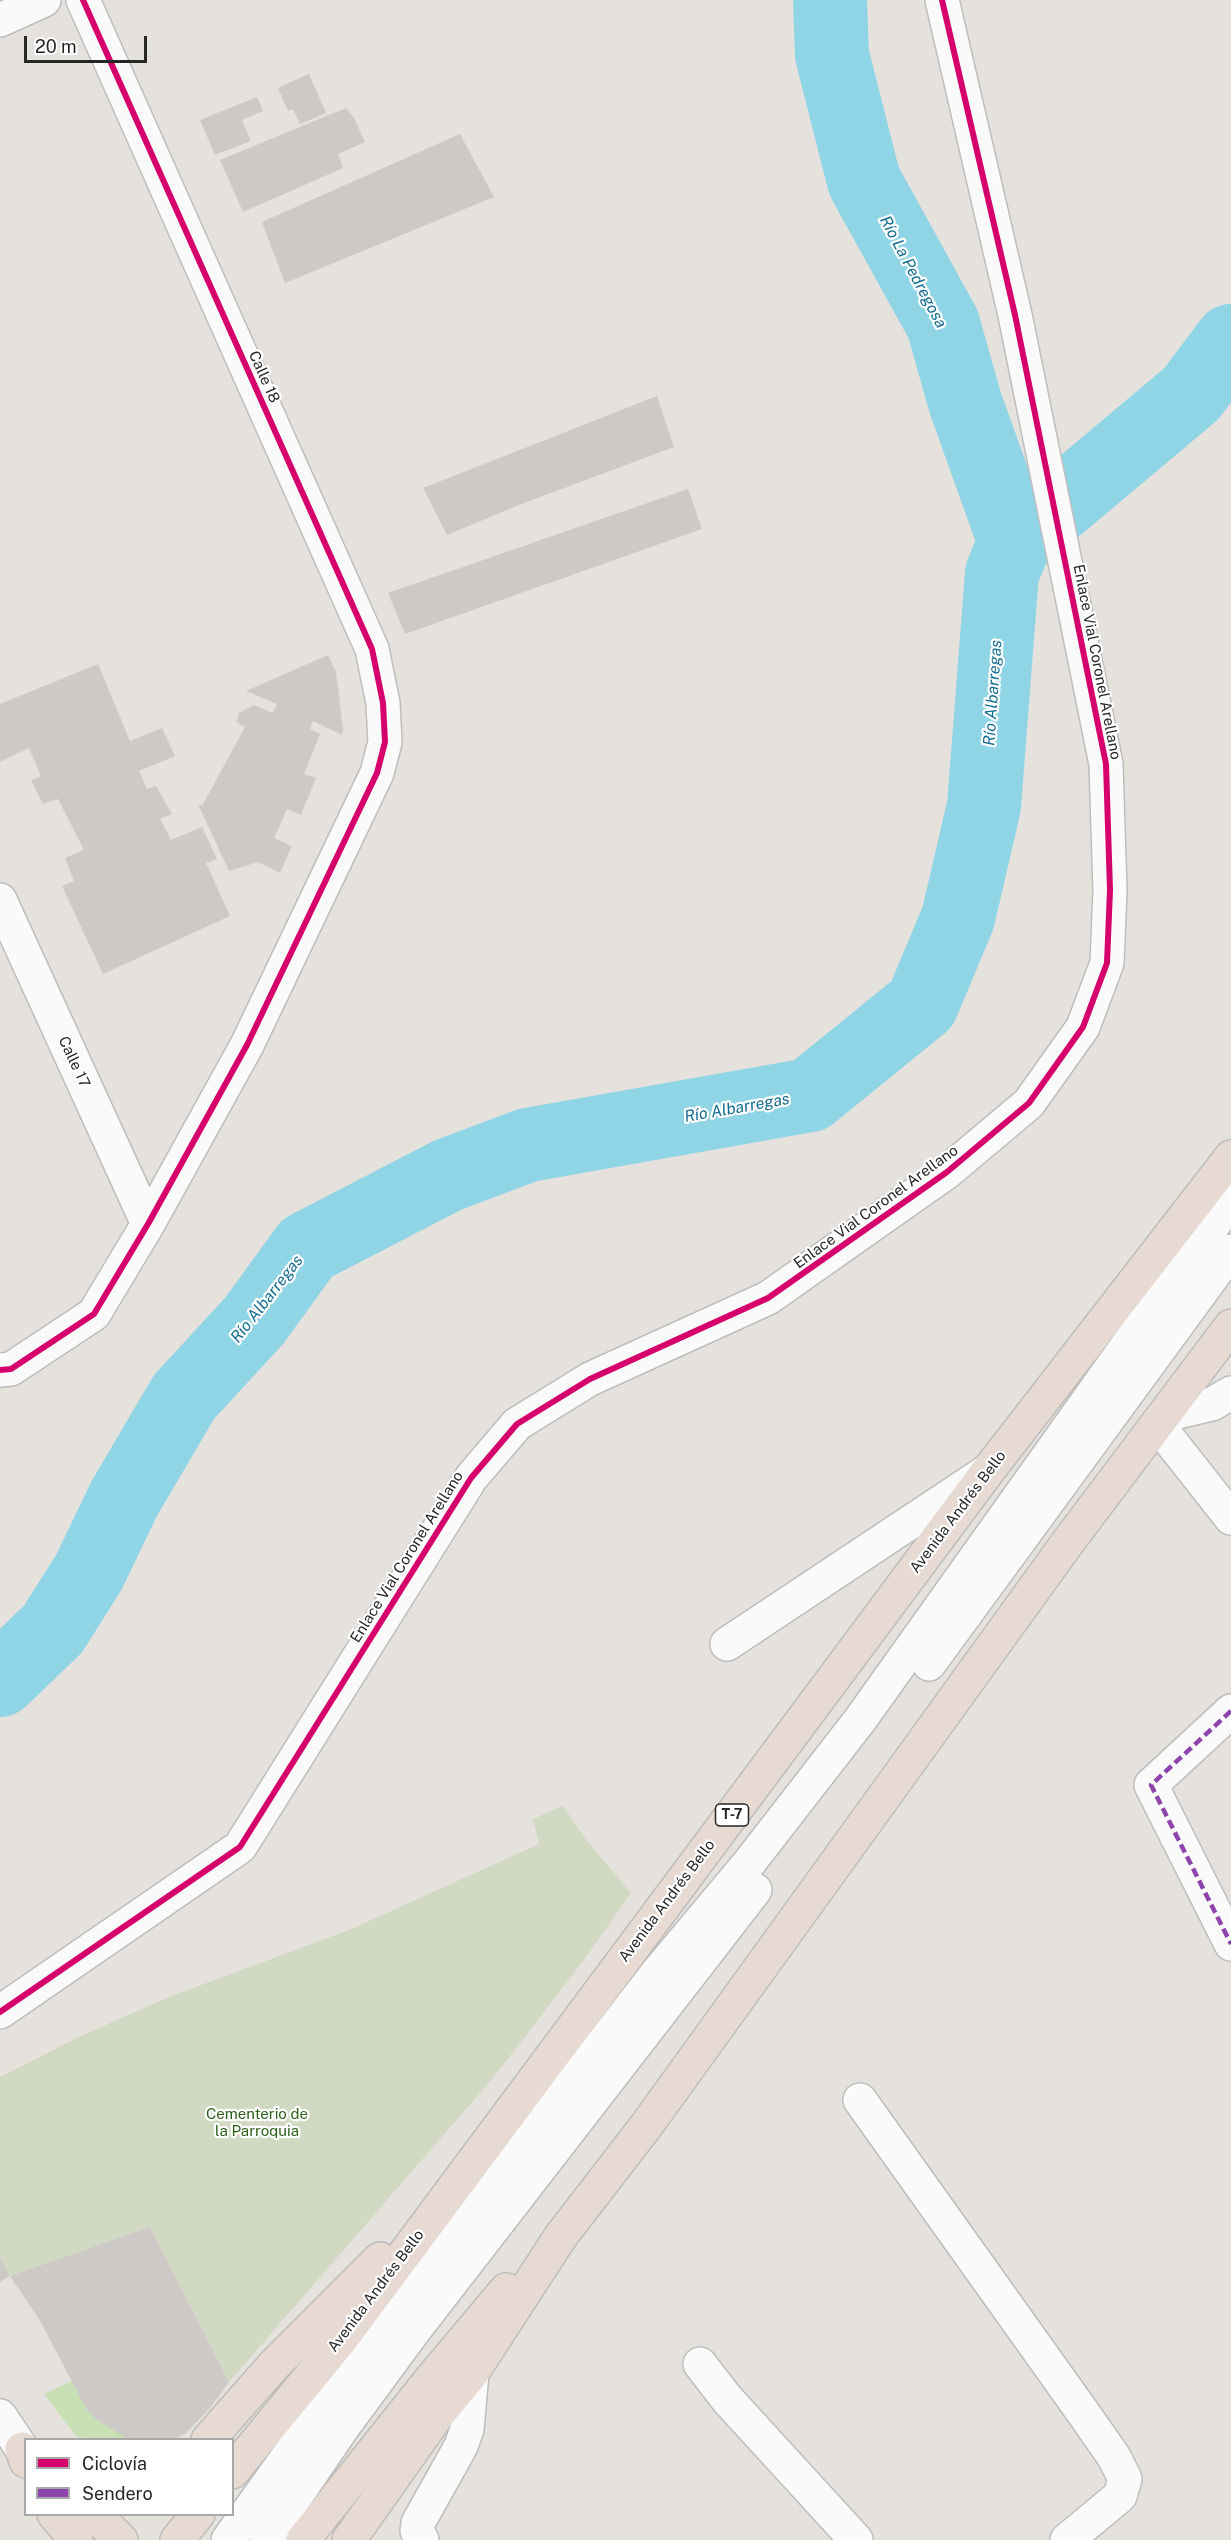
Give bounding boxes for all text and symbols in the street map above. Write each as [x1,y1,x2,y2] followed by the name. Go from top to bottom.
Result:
[27,24,150,62] scale bar
[35,36,77,57] text: 20 m
[875,213,951,331] water label: Río La Pedregosa
[245,348,283,406] street label: Calle 18
[1069,563,1125,761] street label: Enlace Vial Coronel Arellano
[980,639,1006,747] water label: Río Albarregas
[54,1034,94,1090] street label: Calle 17
[683,1089,791,1127] water label: Río Albarregas
[790,1141,962,1273] street label: Enlace Vial Coronel Arellano
[227,1251,307,1347] water label: Río Albarregas
[906,1447,1010,1577] street label: Avenida Andrés Bello
[347,1468,467,1646] street label: Enlace Vial Coronel Arellano
[716,1804,748,1826] road number: T-7
[615,1836,719,1966] street label: Avenida Andrés Bello
[206,2105,308,2140] park label: Cementerio de la Parroquia
[324,2226,428,2356] street label: Avenida Andrés Bello
[24,2438,234,2516] legend
[82,2453,147,2474] text: Ciclovía
[82,2483,153,2504] text: Sendero

